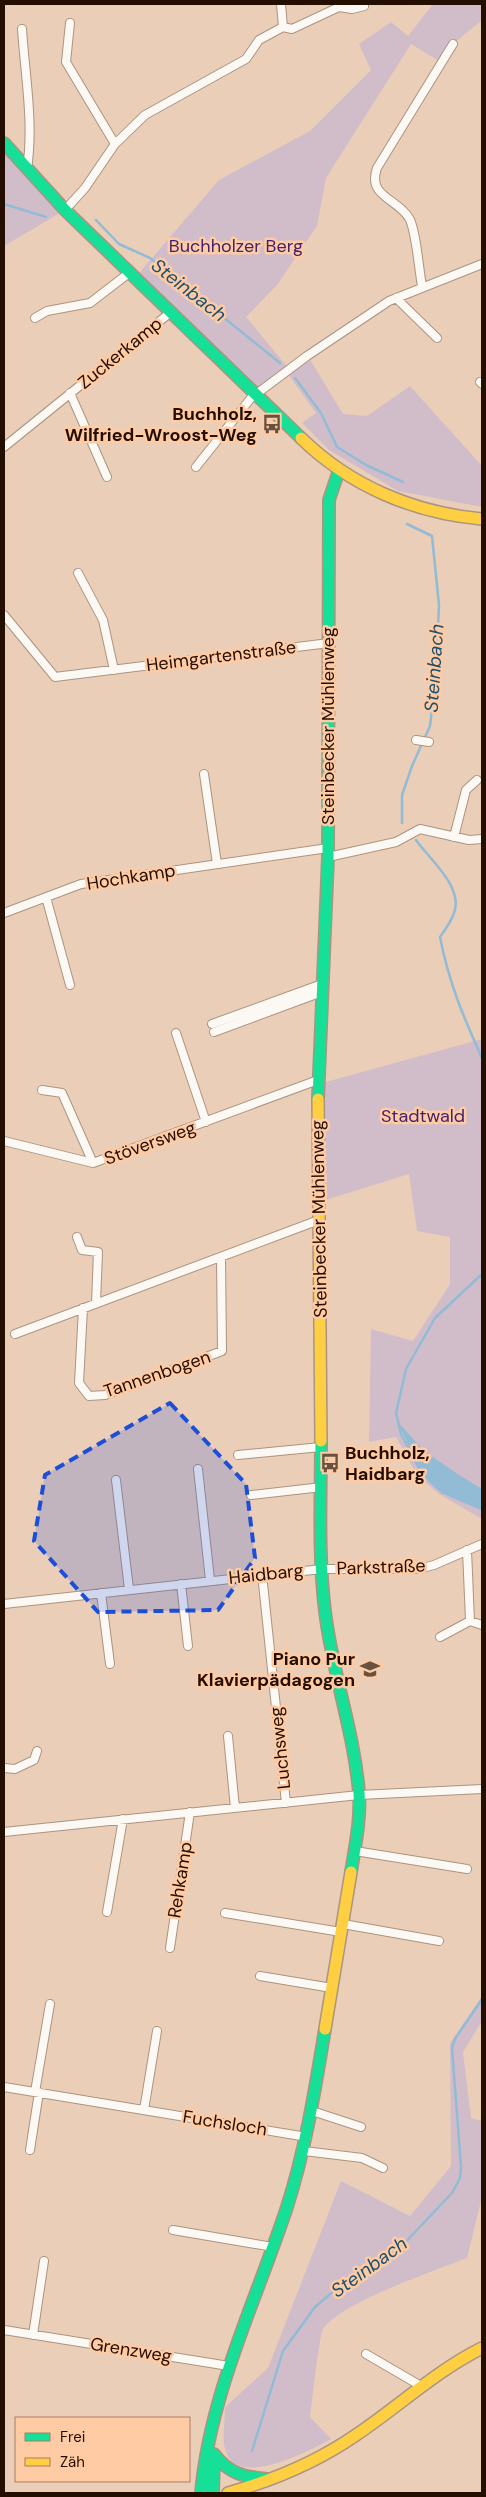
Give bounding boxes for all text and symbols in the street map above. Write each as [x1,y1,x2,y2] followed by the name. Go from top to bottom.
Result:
[169,234,303,258] park label: Buchholzer Berg
[146,253,232,327] water label: Steinbach
[73,312,167,394] street label: Zuckerkamp
[65,402,257,447] place label: Buchholz, Wilfried-Wroost-Weg
[261,413,283,435] bus stop icon: Buchholz, Wilfried-Wroost-Weg
[418,623,450,713] water label: Steinbach
[316,627,340,825] street label: Steinbecker Mühlenweg
[145,635,297,677] street label: Heimgartenstraße
[85,858,177,896] street label: Hochkamp
[381,1104,465,1128] park label: Stadtwald
[101,1115,199,1171] street label: Stöversweg
[305,1120,333,1318] street label: Steinbecker Mühlenweg
[100,1344,214,1404] street label: Tannenbogen
[345,1441,430,1486] place label: Buchholz, Haidbarg
[319,1452,341,1474] bus stop icon: Buchholz, Haidbarg
[336,1553,426,1581] street label: Parkstraße
[227,1558,305,1590] street label: Haidbarg
[197,1647,355,1692] place label: Piano Pur Klavierpädagogen
[359,1658,381,1680] school or university icon: Piano Pur Klavierpädagogen
[264,1706,296,1790] street label: Luchsweg
[162,1840,198,1920] street label: Rehkamp
[181,2105,269,2141] street label: Fuchsloch
[326,2231,412,2303] water label: Steinbach
[88,2332,174,2368] street label: Grenzweg
[15,2417,190,2482] legend
[60,2427,85,2447] text: Frei
[60,2452,85,2472] text: Zäh

